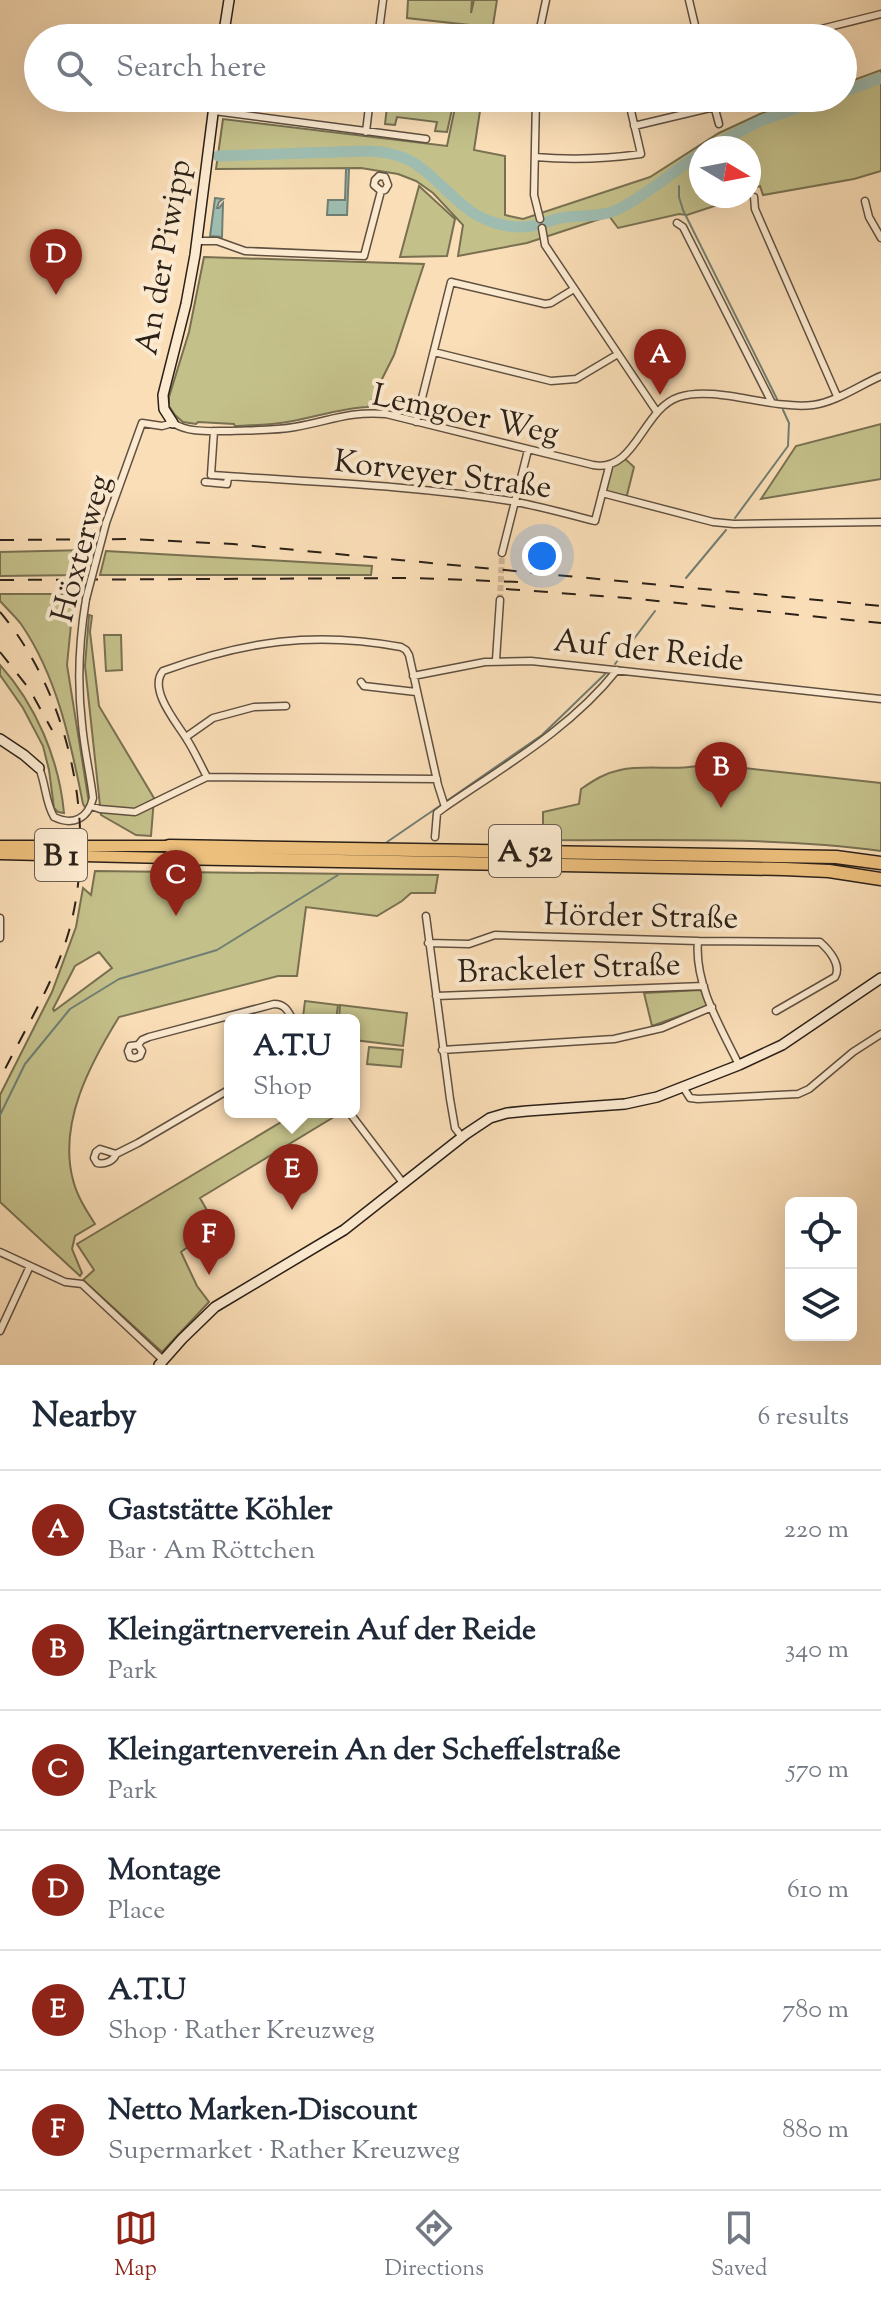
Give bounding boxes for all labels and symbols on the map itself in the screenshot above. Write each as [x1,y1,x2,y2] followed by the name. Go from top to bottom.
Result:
[689,136,761,208] north arrow
[125,156,205,359] street label: An der Piwipp
[30,229,82,295] pin: D
[634,329,686,395] pin: A
[368,374,563,458] street label: Lemgoer Weg
[331,440,554,512] street label: Korveyer Straße
[41,470,125,628] street label: Höxterweg
[522,536,562,576] your location
[551,619,746,685] street label: Auf der Reide
[695,742,747,808] pin: B
[489,825,561,877] road number: A 52
[35,829,87,881] road number: B 1
[150,850,202,916] pin: C
[543,893,739,943] street label: Hörder Straße
[457,943,681,997] street label: Brackeler Straße
[266,1144,318,1210] pin: E
[183,1209,235,1275] pin: F

